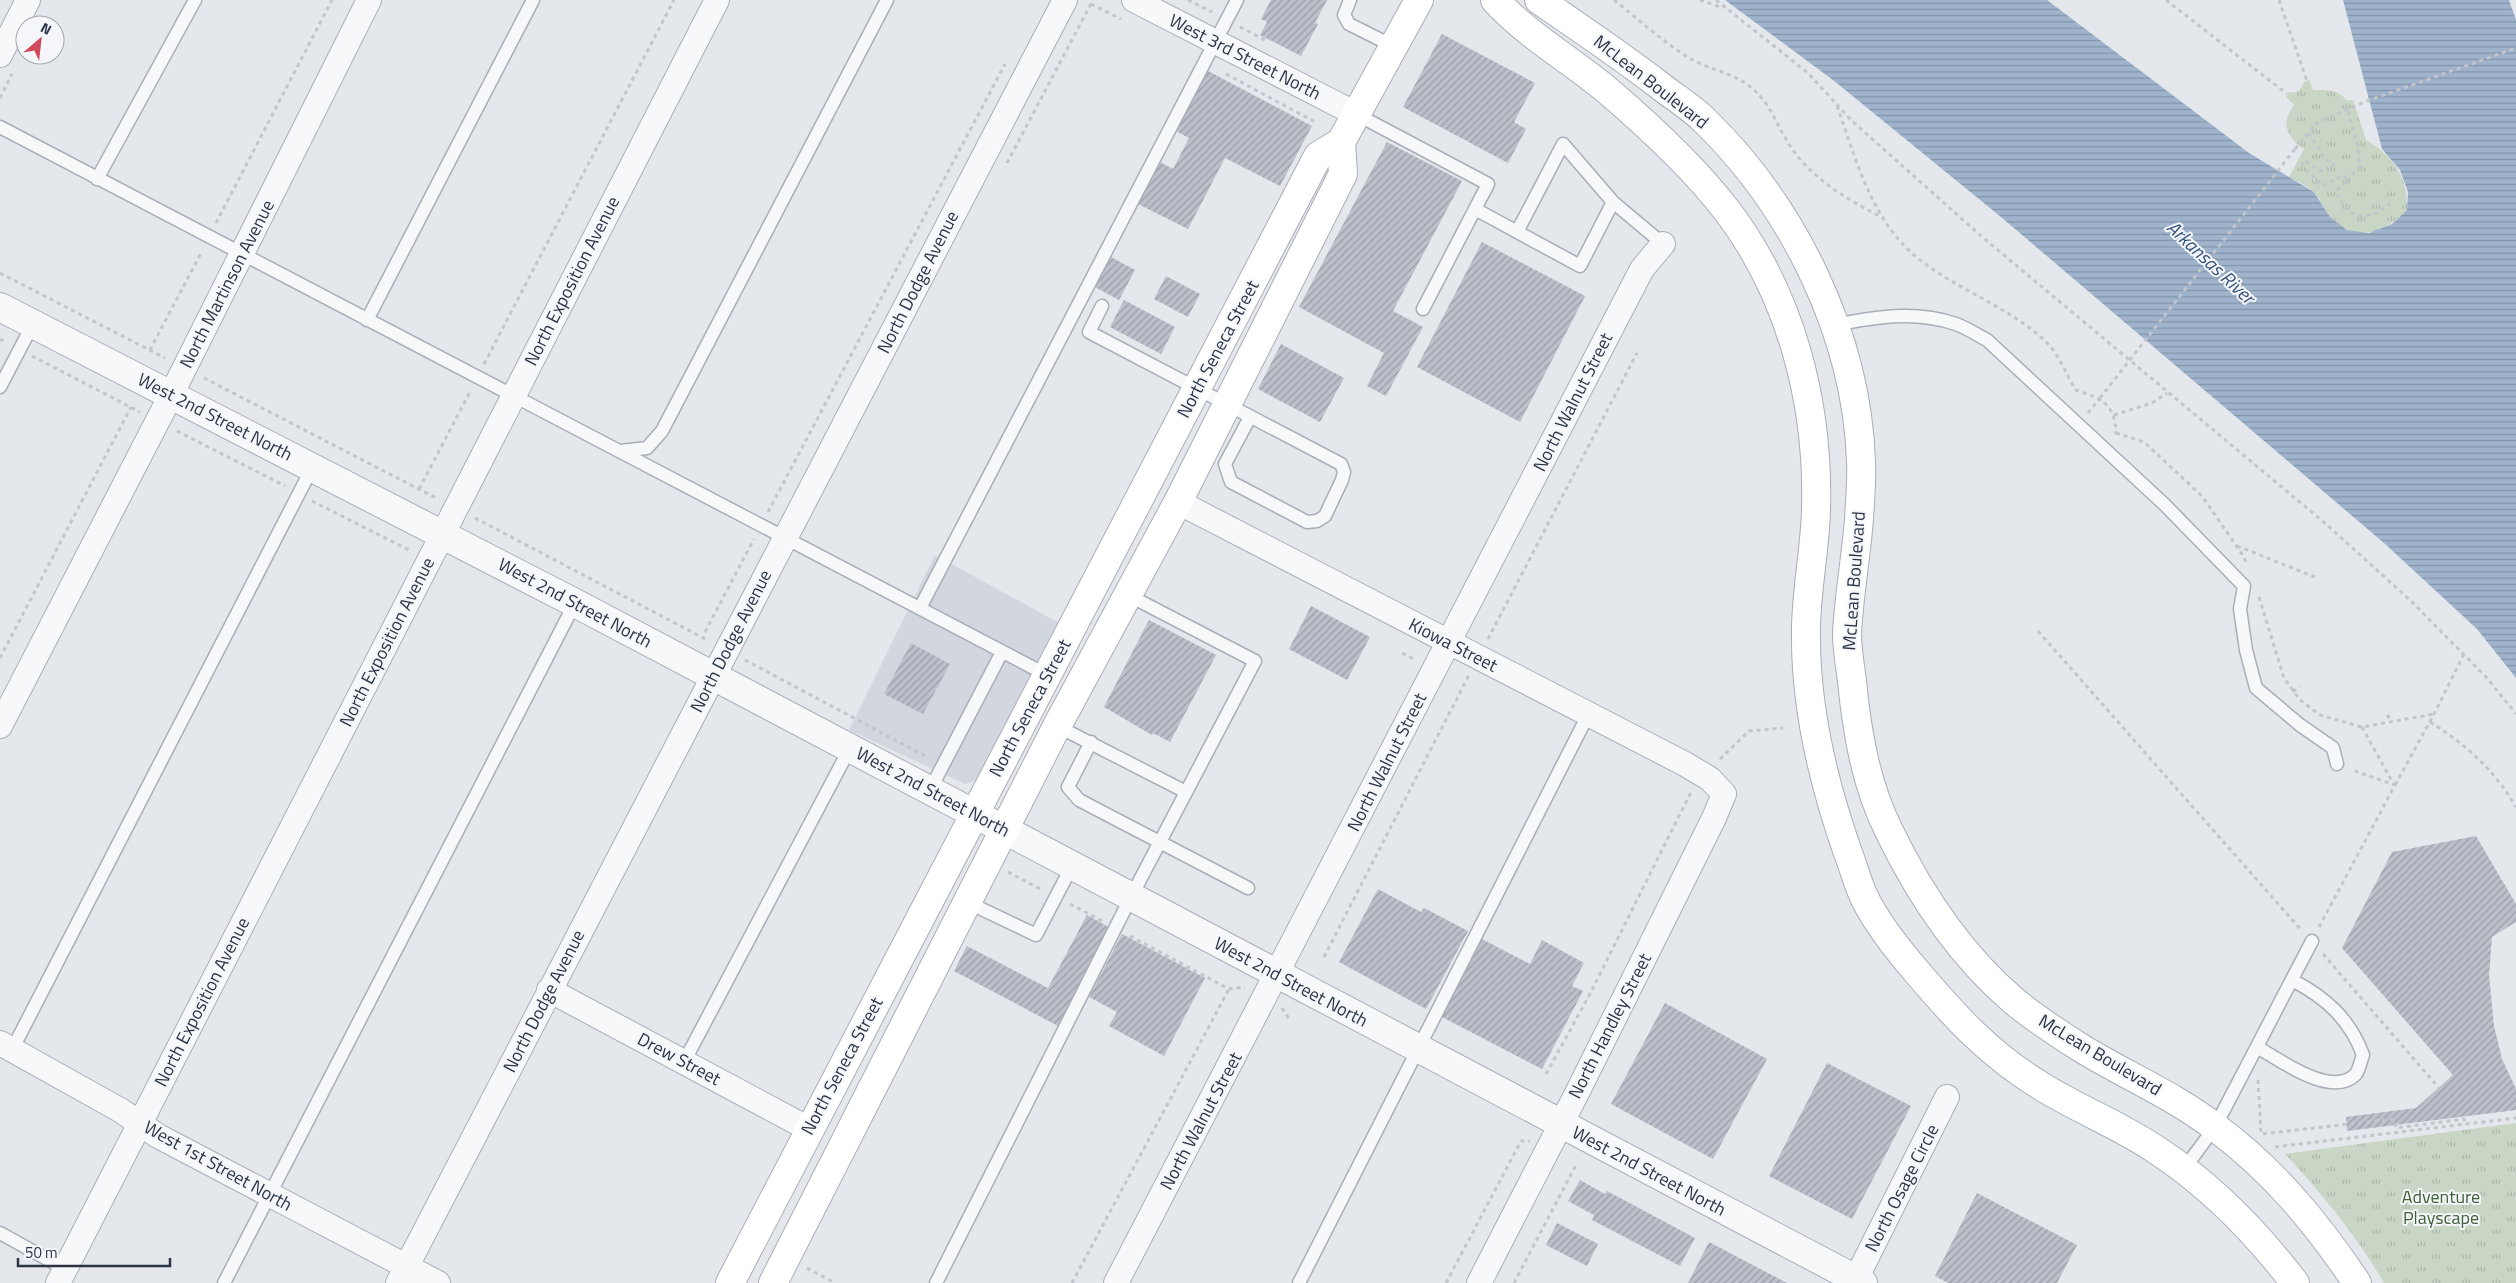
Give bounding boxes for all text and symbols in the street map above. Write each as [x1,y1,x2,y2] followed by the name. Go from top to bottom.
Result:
[1165,7,1326,107] street label: West 3rd Street North
[15,15,65,65] north arrow
[37,17,56,40] text: N
[1588,28,1715,135] street label: McLean Boulevard
[517,191,626,370] street label: North Exposition Avenue
[172,195,281,373] street label: North Martinson Avenue
[870,206,965,358] street label: North Dodge Avenue
[2161,213,2263,312] water label: Arkansas River
[1170,274,1266,422] street label: North Seneca Street
[1526,327,1620,476] street label: North Walnut Street
[133,366,297,467] street label: West 2nd Street North
[1835,510,1872,651] street label: McLean Boulevard
[494,551,657,655] street label: West 2nd Street North
[332,552,441,731] street label: North Exposition Avenue
[683,565,778,717] street label: North Dodge Avenue
[1404,611,1503,679] street label: Kiowa Street
[982,633,1078,781] street label: North Seneca Street
[1340,687,1434,836] street label: North Walnut Street
[852,740,1015,844] street label: West 2nd Street North
[147,912,256,1091] street label: North Exposition Avenue
[496,925,591,1077] street label: North Dodge Avenue
[1210,930,1373,1034] street label: West 2nd Street North
[1561,948,1658,1103] street label: North Handley Street
[794,991,890,1139] street label: North Seneca Street
[2034,1007,2167,1102] street label: McLean Boulevard
[633,1025,726,1092] street label: Drew Street
[1153,1046,1249,1194] street label: North Walnut Street
[139,1113,297,1218] street label: West 1st Street North
[1568,1119,1731,1223] street label: West 2nd Street North
[1858,1119,1945,1256] street label: North Osage Circle
[2402,1183,2480,1231] park label: Adventure Playscape
[18,1236,170,1268] scale bar
[25,1241,58,1264] text: 50 m

